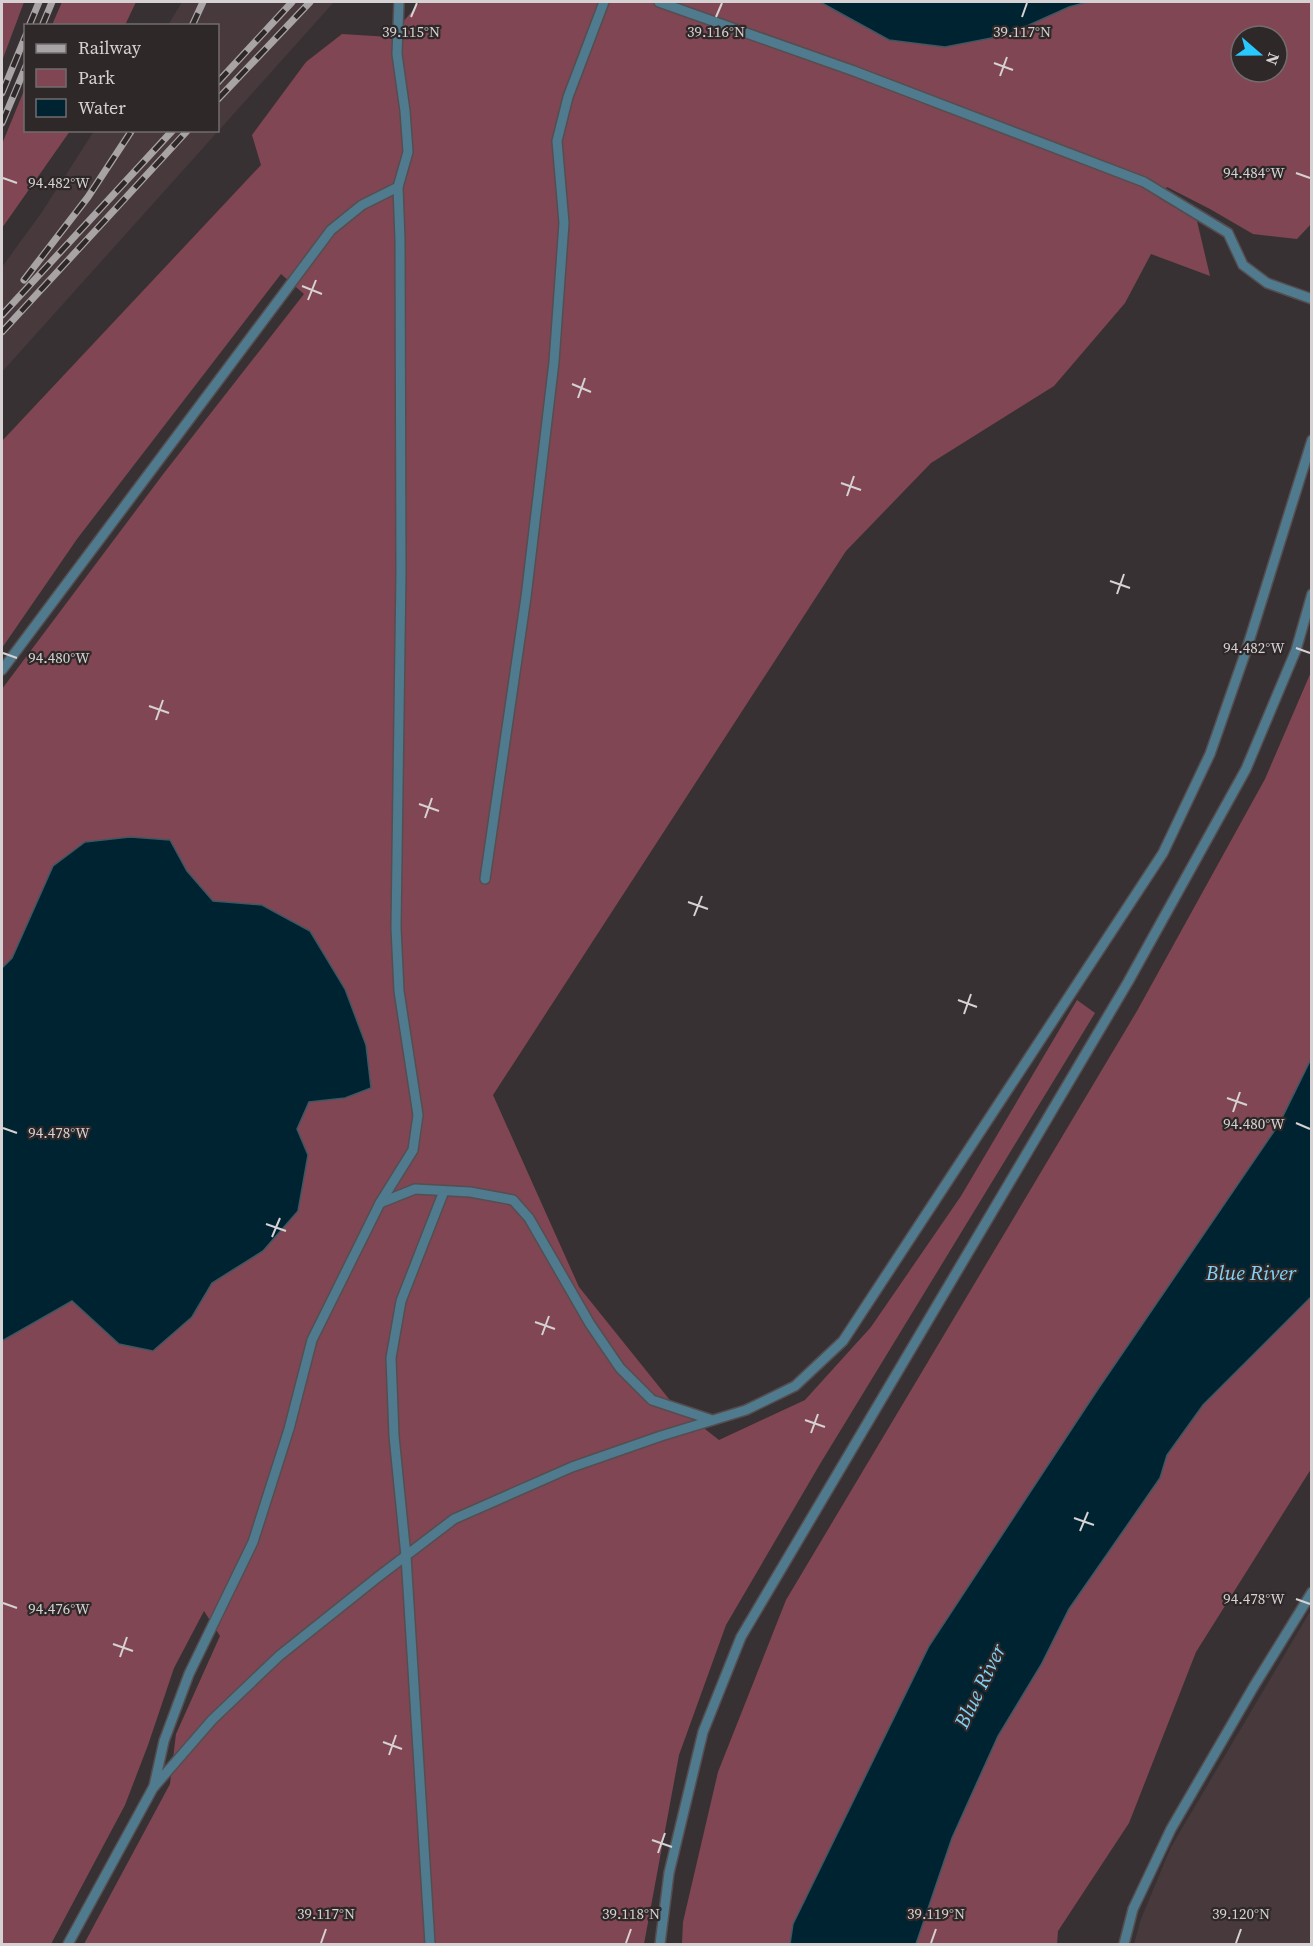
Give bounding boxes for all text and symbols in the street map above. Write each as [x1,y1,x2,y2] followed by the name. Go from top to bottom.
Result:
[382,21,440,42] text: 39.115°N
[687,21,745,42] text: 39.116°N
[993,21,1051,42] text: 39.117°N
[24,24,219,132] legend
[1229,24,1289,84] north arrow
[78,35,142,60] text: Railway
[1261,50,1285,69] text: N
[78,65,115,90] text: Park
[78,95,126,120] text: Water
[1223,162,1285,183] text: 94.484°W
[28,172,90,193] text: 94.482°W
[1223,637,1285,658] text: 94.482°W
[28,647,90,668] text: 94.480°W
[1223,1113,1285,1134] text: 94.480°W
[28,1122,90,1143] text: 94.478°W
[1205,1258,1297,1287] water label: Blue River
[1223,1588,1285,1609] text: 94.478°W
[28,1598,90,1619] text: 94.476°W
[946,1638,1013,1734] water label: Blue River
[297,1903,355,1924] text: 39.117°N
[602,1903,660,1924] text: 39.118°N
[907,1903,965,1924] text: 39.119°N
[1212,1903,1270,1924] text: 39.120°N

